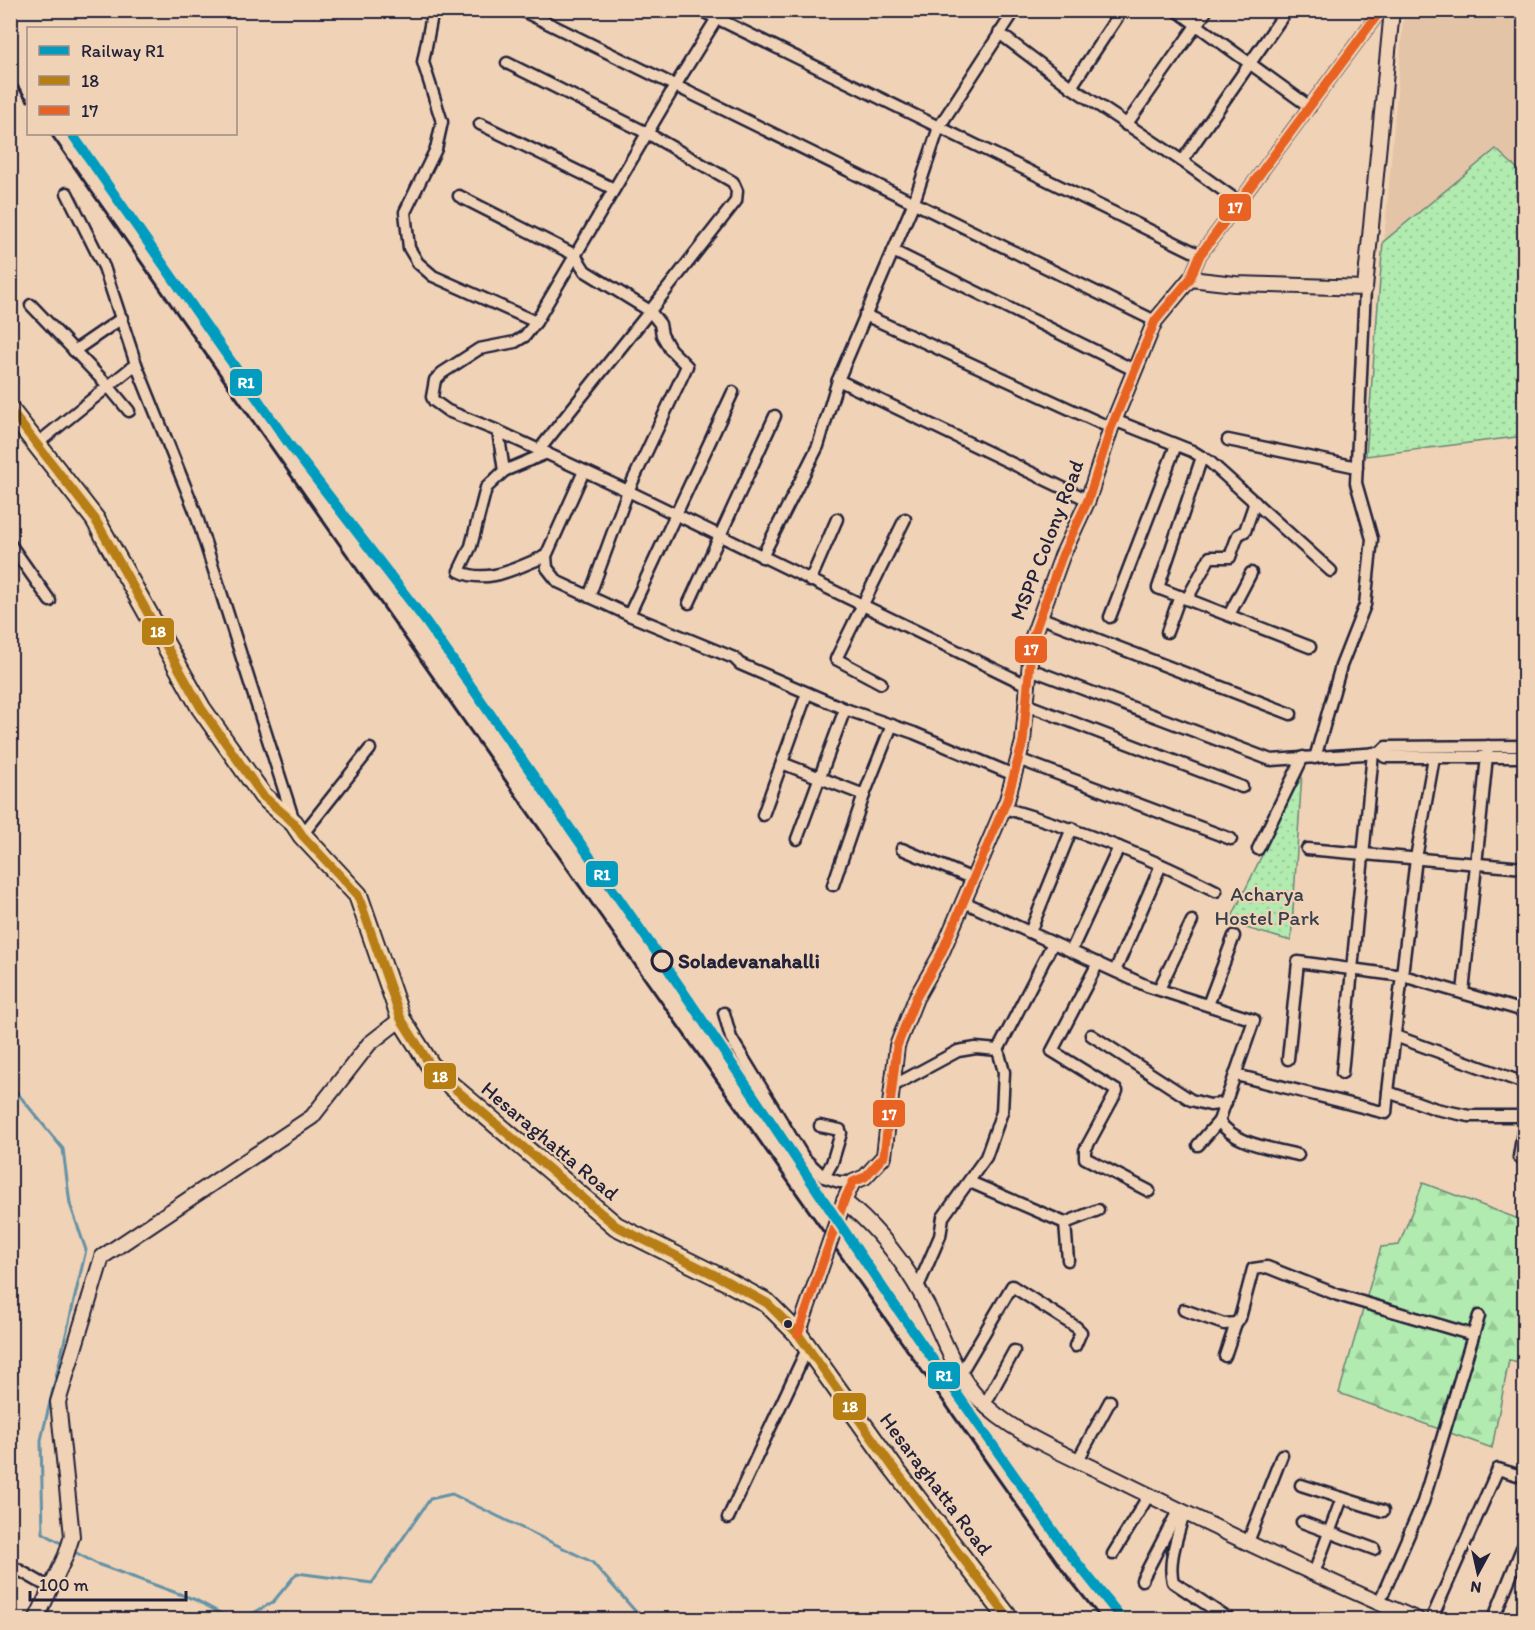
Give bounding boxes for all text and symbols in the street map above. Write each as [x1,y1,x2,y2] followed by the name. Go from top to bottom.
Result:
[27,27,237,135] legend
[81,40,164,62] text: Railway R1
[81,70,99,92] text: 18
[81,100,98,122] text: 17
[1218,193,1252,222] line badge: 17
[1227,198,1243,217] text: 17
[229,368,263,397] line badge: R1
[237,373,255,392] text: R1
[1004,456,1089,624] street label: MSPP Colony Road
[141,617,175,646] line badge: 18
[150,622,166,641] text: 18
[1014,635,1048,664] line badge: 17
[1023,640,1039,659] text: 17
[585,860,619,888] line badge: R1
[593,865,611,884] text: R1
[1214,881,1320,930] park label: Acharya Hostel Park
[678,948,820,973] place label: Soladevanahalli
[651,950,673,972] marker: Soladevanahalli
[423,1062,457,1090] line badge: 18
[432,1067,448,1086] text: 18
[476,1076,625,1206] street label: Hesaraghatta Road
[872,1099,906,1128] line badge: 17
[881,1105,897,1124] text: 17
[782,1318,794,1330] unlabelled marker
[927,1361,961,1390] line badge: R1
[935,1366,953,1385] text: R1
[832,1392,867,1421] line badge: 18
[842,1397,858,1416] text: 18
[875,1408,998,1560] street label: Hesaraghatta Road
[1448,1543,1508,1603] north arrow
[30,1564,186,1602] scale bar
[39,1574,89,1596] text: 100 m
[1469,1577,1483,1598] text: N

